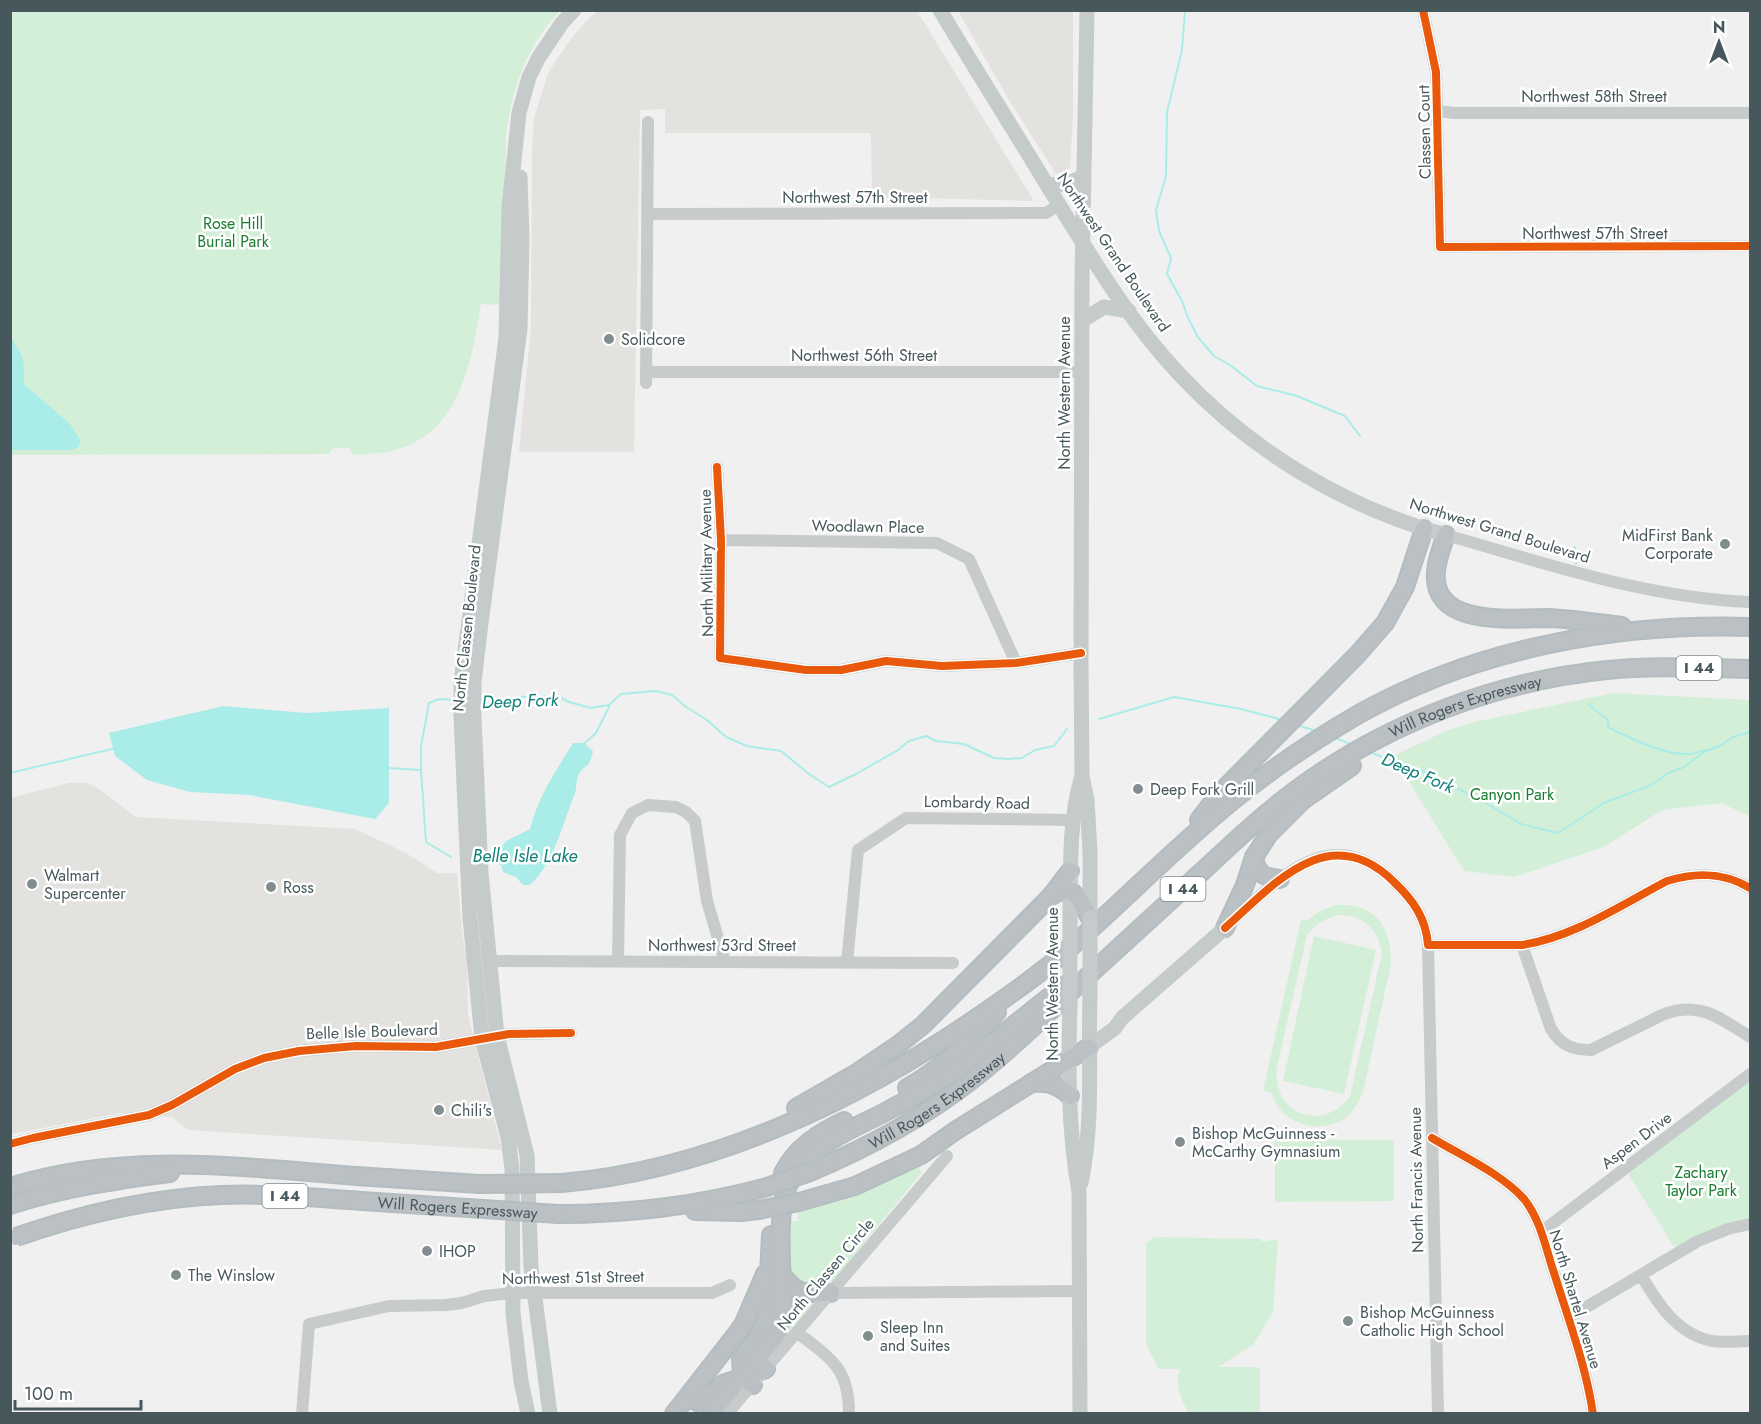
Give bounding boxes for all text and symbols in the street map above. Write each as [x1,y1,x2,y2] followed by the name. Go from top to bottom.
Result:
[1689,12,1749,72] north arrow
[1713,16,1725,39] text: N
[1412,85,1437,179] street label: Classen Court
[1521,85,1667,108] street label: Northwest 58th Street
[1052,168,1176,337] street label: Northwest Grand Boulevard
[782,186,928,209] street label: Northwest 57th Street
[197,212,270,253] park label: Rose Hill Burial Park
[1522,222,1668,245] street label: Northwest 57th Street
[1053,316,1076,470] street label: North Western Avenue
[621,328,685,351] place label: Solidcore
[602,332,616,346] marker: Solidcore
[791,344,937,367] street label: Northwest 56th Street
[694,489,719,637] street label: North Military Avenue
[1407,492,1593,569] street label: Northwest Grand Boulevard
[812,514,924,539] street label: Woodlawn Place
[1622,524,1714,565] place label: MidFirst Bank Corporate
[1718,537,1732,551] marker: MidFirst Bank Corporate
[446,544,487,713] street label: North Classen Boulevard
[1676,656,1722,680] road number: I 44
[1385,669,1545,744] street label: Will Rogers Expressway
[481,687,560,715] water label: Deep Fork
[1378,746,1460,800] water label: Deep Fork
[1150,778,1254,801] place label: Deep Fork Grill
[1131,782,1145,796] marker: Deep Fork Grill
[1470,783,1555,806] park label: Canyon Park
[924,790,1030,815] street label: Lombardy Road
[472,843,578,869] water label: Belle Isle Lake
[44,864,126,905] place label: Walmart Supercenter
[283,876,314,899] place label: Ross
[25,877,39,891] marker: Walmart Supercenter
[1160,877,1206,901] road number: I 44
[264,880,278,894] marker: Ross
[1041,907,1064,1061] street label: North Western Avenue
[648,934,796,957] street label: Northwest 53rd Street
[306,1018,438,1045] street label: Belle Isle Boulevard
[865,1046,1011,1155] street label: Will Rogers Expressway
[451,1099,492,1122] place label: Chili's
[432,1103,446,1117] marker: Chili's
[1596,1106,1676,1175] street label: Aspen Drive
[1404,1107,1429,1253] street label: North Francis Avenue
[1192,1122,1341,1163] place label: Bishop McGuinness - McCarthy Gymnasium
[1173,1135,1187,1149] marker: Bishop McGuinness - McCarthy Gymnasium
[1665,1161,1738,1202] park label: Zachary Taylor Park
[262,1184,308,1208] road number: I 44
[377,1191,539,1225] street label: Will Rogers Expressway
[771,1213,879,1335] street label: North Classen Circle
[1543,1227,1608,1372] street label: North Shartel Avenue
[439,1240,476,1263] place label: IHOP
[420,1244,434,1258] marker: IHOP
[188,1264,275,1287] place label: The Winslow
[502,1265,644,1290] street label: Northwest 51st Street
[169,1268,183,1282] marker: The Winslow
[1360,1301,1504,1342] place label: Bishop McGuinness Catholic High School
[1341,1314,1355,1328] marker: Bishop McGuinness Catholic High School
[880,1316,950,1357] place label: Sleep Inn and Suites
[861,1329,875,1343] marker: Sleep Inn and Suites
[15,1373,141,1411] scale bar
[24,1381,73,1407] text: 100 m

